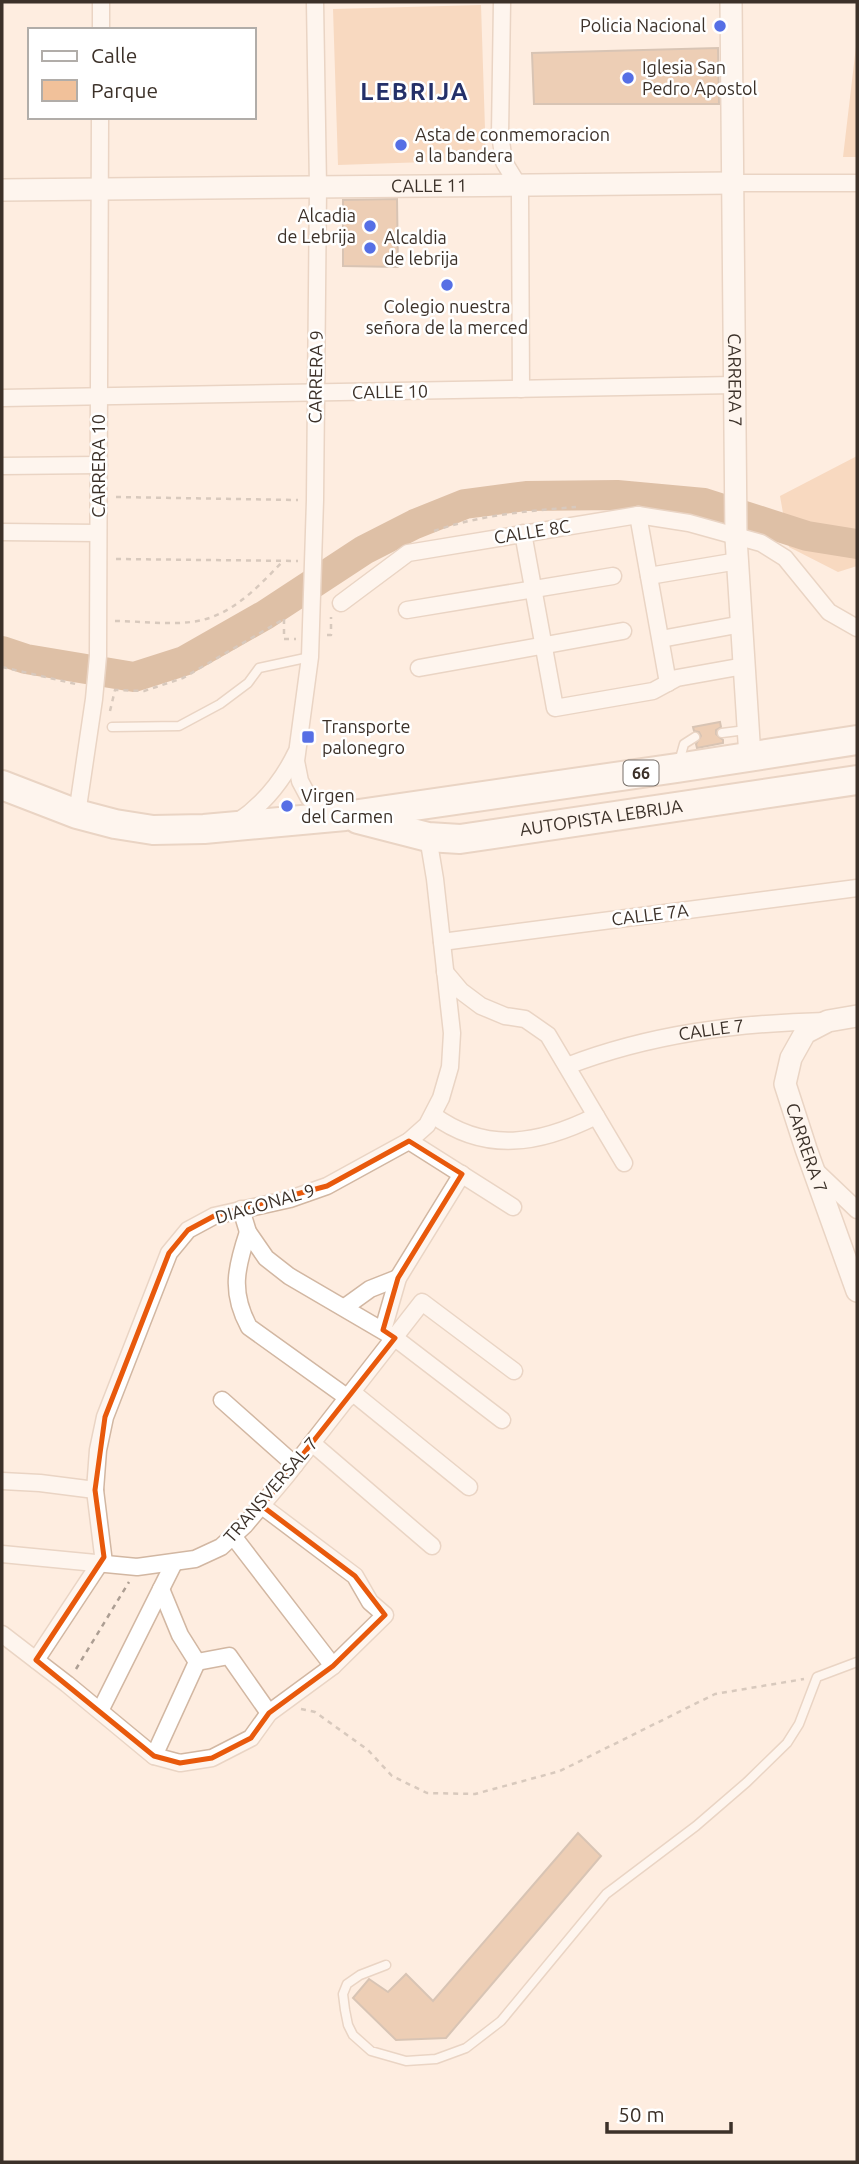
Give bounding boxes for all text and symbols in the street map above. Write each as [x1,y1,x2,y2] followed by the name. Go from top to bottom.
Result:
[580,15,706,35] place label: Policia Nacional
[712,18,728,34] marker: Policia Nacional
[28,28,256,119] legend
[91,43,137,67] text: Calle
[642,57,757,98] place label: Iglesia San Pedro Apostol
[620,70,636,86] marker: Iglesia San Pedro Apostol
[91,78,158,102] text: Parque
[360,78,470,105] district label: LEBRIJA
[415,124,610,165] place label: Asta de conmemoracion a la bandera
[393,137,409,153] marker: Asta de conmemoracion a la bandera
[391,175,467,195] street label: CALLE 11
[277,205,356,246] place label: Alcadia de Lebrija
[362,218,378,234] marker: Alcadia de Lebrija
[384,227,459,268] place label: Alcaldia de lebrija
[362,240,378,256] marker: Alcaldia de lebrija
[439,277,455,293] marker: Colegio nuestra señora de la merced
[366,296,528,337] place label: Colegio nuestra señora de la merced
[304,330,326,424] street label: CARRERA 9
[725,333,746,427] street label: CARRERA 7
[352,380,428,402] street label: CALLE 10
[88,414,108,518] street label: CARRERA 10
[492,515,571,547] street label: CALLE 8C
[322,716,410,757] place label: Transporte palonegro
[300,729,316,745] marker: Transporte palonegro
[624,760,658,786] road number: 66
[301,785,393,826] place label: Virgen del Carmen
[518,795,684,839] street label: AUTOPISTA LEBRIJA
[279,798,295,814] marker: Virgen del Carmen
[610,899,690,929] street label: CALLE 7A
[677,1015,745,1044] street label: CALLE 7
[783,1100,832,1195] street label: CARRERA 7
[213,1179,317,1227] street label: DIAGONAL 9
[219,1433,321,1546] street label: TRANSVERSAL 7
[607,2090,731,2134] scale bar
[618,2102,665,2126] text: 50 m

